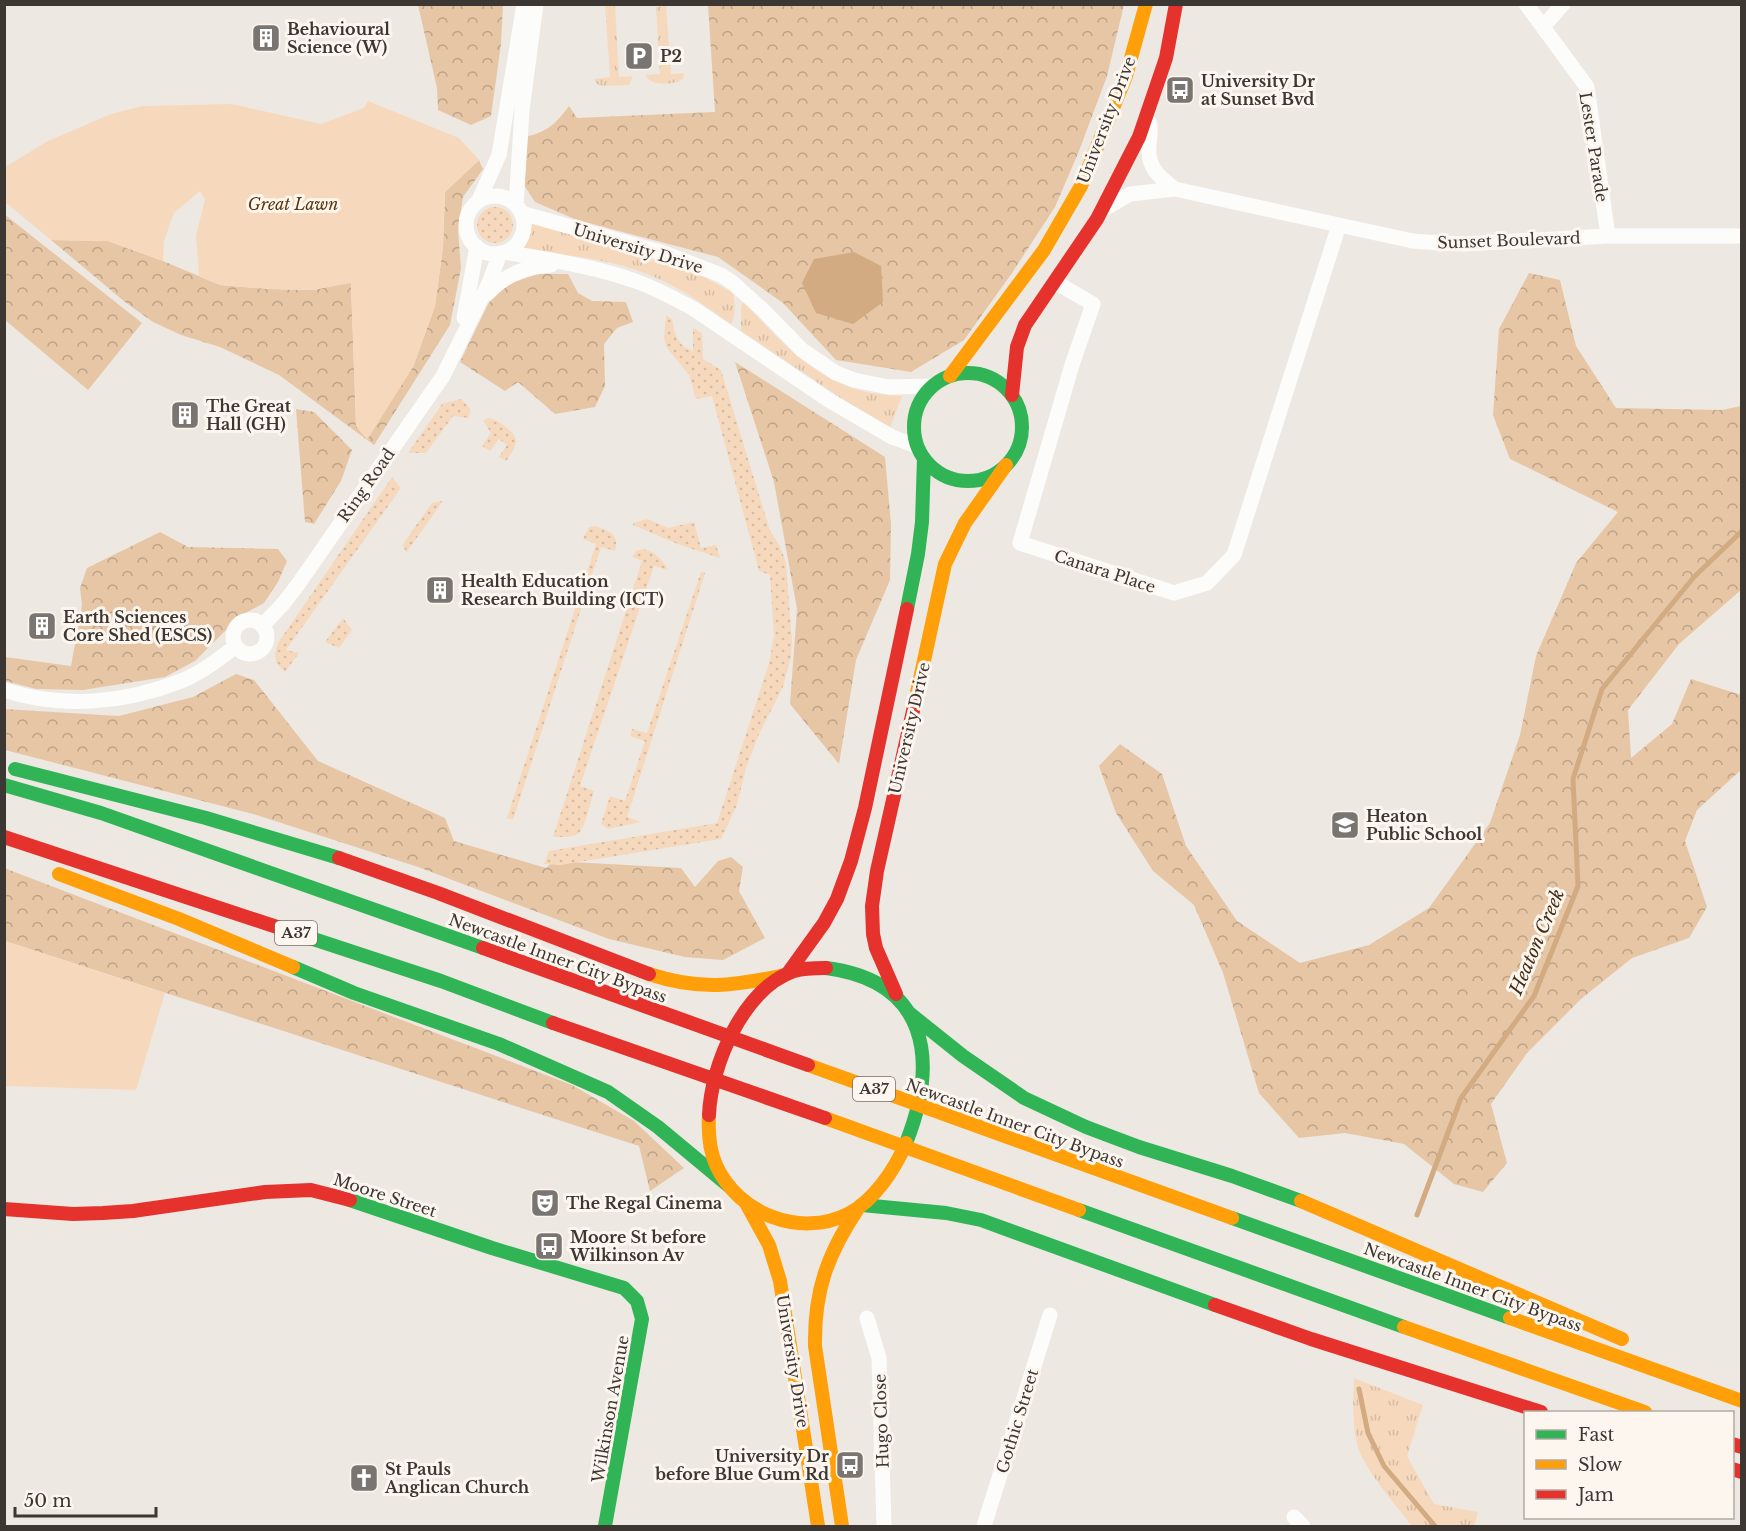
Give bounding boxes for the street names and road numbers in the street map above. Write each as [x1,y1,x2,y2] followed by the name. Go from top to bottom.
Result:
[1073,54,1139,186] street label: University Drive
[1575,91,1613,203] street label: Lester Parade
[571,219,705,277] street label: University Drive
[1437,227,1581,252] street label: Sunset Boulevard
[333,444,399,526] street label: Ring Road
[1052,545,1158,597] street label: Canara Place
[884,660,934,796] street label: University Drive
[446,909,670,1007] street label: Newcastle Inner City Bypass
[275,921,317,945] road number: A37
[903,1074,1127,1172] street label: Newcastle Inner City Bypass
[853,1077,895,1101] road number: A37
[331,1169,439,1221] street label: Moore Street
[1361,1238,1585,1336] street label: Newcastle Inner City Bypass
[773,1293,813,1429] street label: University Drive
[587,1334,633,1485] street label: Wilkinson Avenue
[992,1366,1042,1476] street label: Gothic Street
[869,1373,893,1469] street label: Hugo Close

